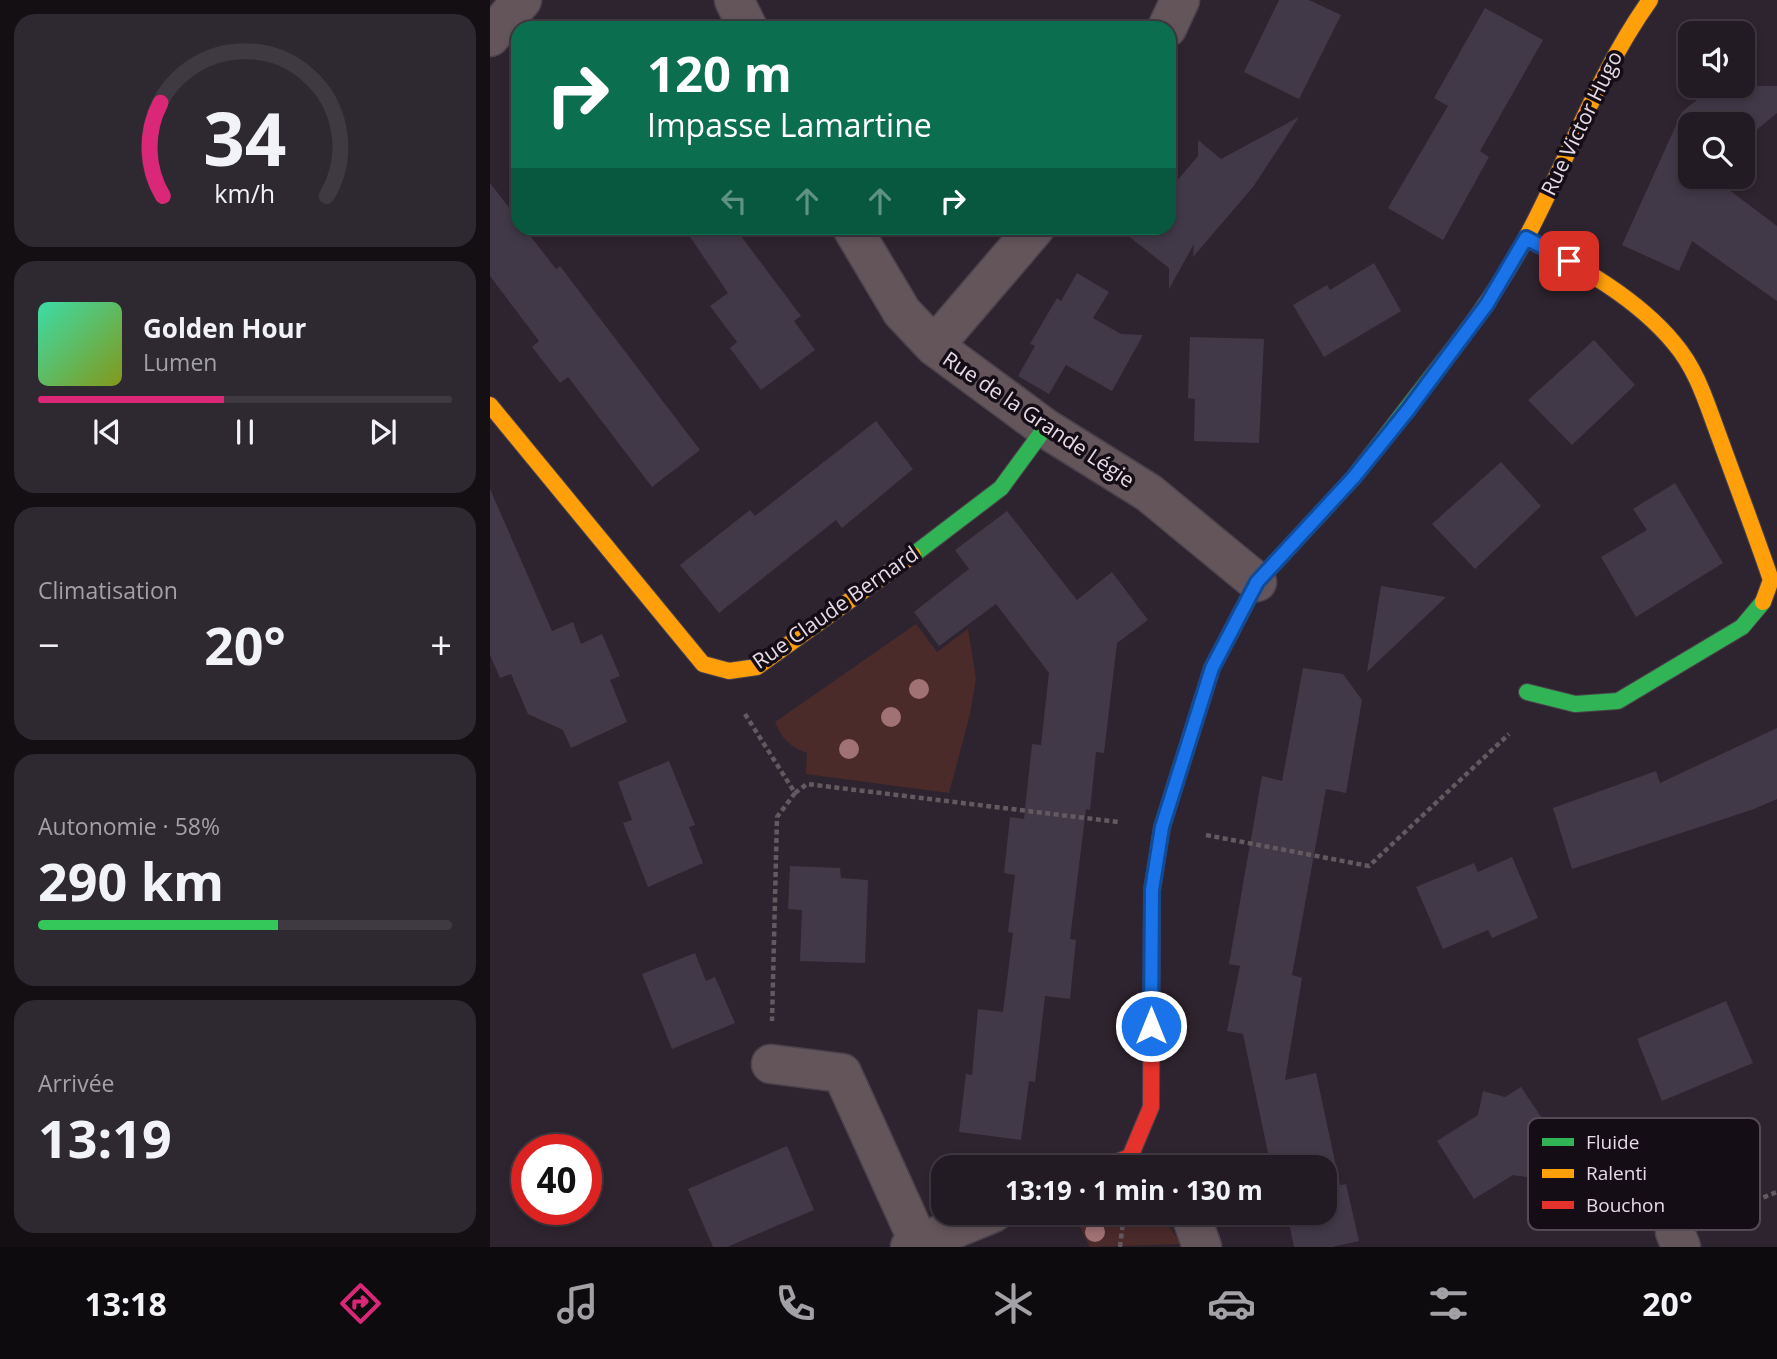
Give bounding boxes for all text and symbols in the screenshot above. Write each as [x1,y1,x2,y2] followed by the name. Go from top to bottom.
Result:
[1678,21,1755,189] map controls
[1678,21,1755,98] button: sound
[647,40,792,106] text: 120 m
[1534,46,1628,200] street label: Rue Victor Hugo
[532,49,623,140] icon: right
[203,89,287,188] text: 34
[647,103,932,146] text: Impasse Lamartine
[1678,112,1755,189] button: search
[215,176,275,210] text: km/h
[715,182,753,220] icon: left
[788,182,826,220] icon: ahead
[861,182,899,220] icon: ahead
[934,182,972,220] icon: right
[1539,231,1599,291] pin
[1550,242,1588,280] icon: arrive
[143,310,306,346] text: Golden Hour
[938,344,1140,494] street label: Rue de la Grande Légie
[143,346,217,378] text: Lumen
[88,413,126,451] icon: previous
[226,413,264,451] icon: pause
[364,413,402,451] icon: next
[747,539,923,675] street label: Rue Claude Bernard
[38,574,178,606] text: Climatisation
[204,609,286,680] text: 20°
[38,618,60,670] text: −
[430,618,452,670] text: +
[38,810,220,842] text: Autonomie · 58%
[38,845,224,916] text: 290 km
[1114,989,1188,1063] position arrow
[38,1067,114,1099] text: Arrivée
[38,1102,172,1173] text: 13:19
[1528,1118,1760,1230] legend
[1586,1129,1639,1155] text: Fluide
[511,1134,602,1225] speed limit sign: 40
[1586,1160,1647,1186] text: Ralenti
[1005,1172,1263,1208] text: 13:19 · 1 min · 130 m
[1586,1192,1665,1218] text: Bouchon
[336,1279,385,1328] icon: directions
[553,1279,602,1328] icon: music
[771,1279,820,1328] icon: phone
[989,1279,1038,1328] icon: climate
[1207,1279,1256,1328] icon: car
[1424,1279,1473,1328] icon: filters
[84,1282,167,1325] text: 13:18
[1642,1282,1693,1325] text: 20°

